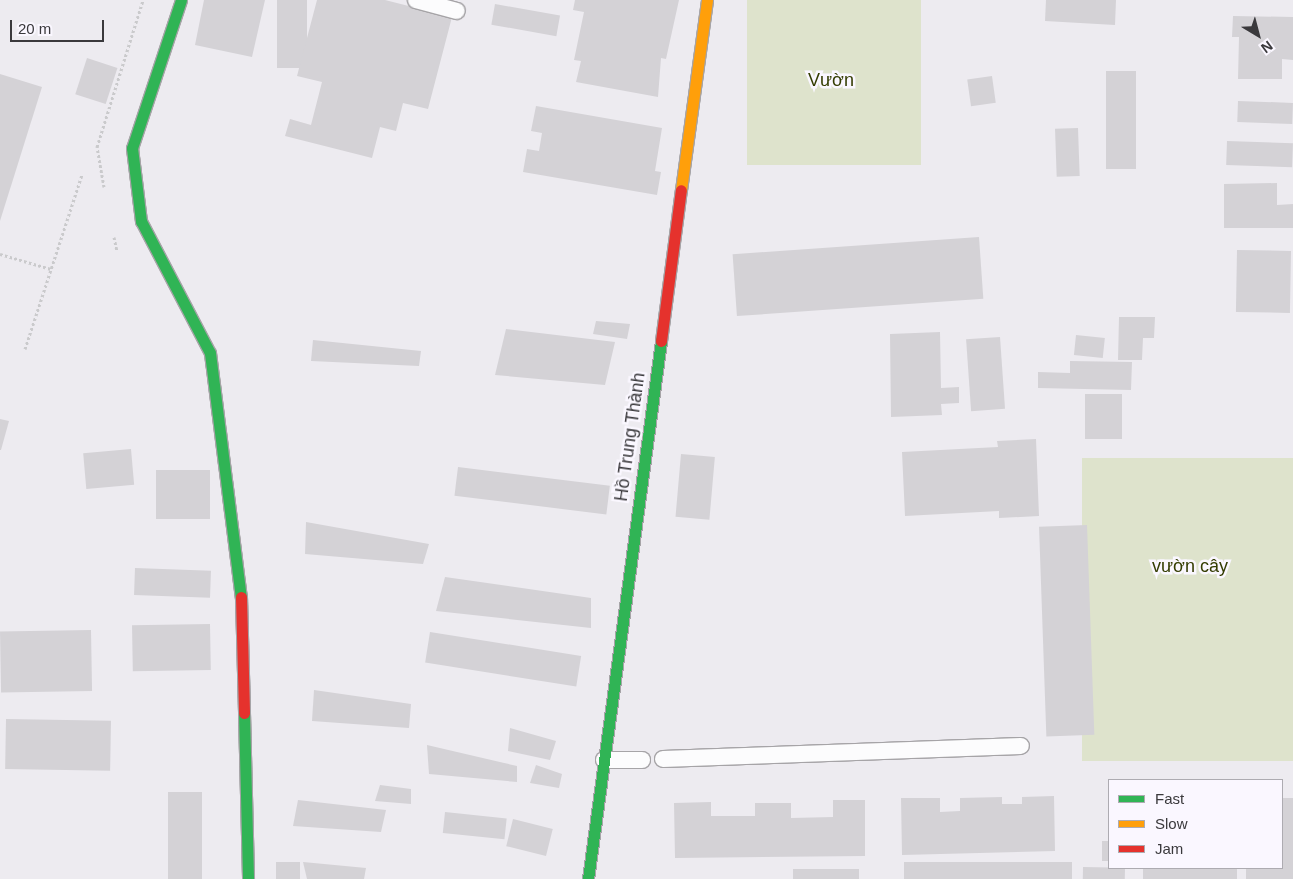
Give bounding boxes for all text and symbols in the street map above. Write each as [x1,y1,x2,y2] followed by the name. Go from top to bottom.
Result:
[12,10,106,42] scale bar
[1233,10,1283,60] north arrow
[18,20,51,37] text: 20 m
[1258,38,1276,56] text: N
[808,69,854,91] park label: Vườn
[610,371,650,503] street label: Hồ Trung Thành
[1152,555,1228,577] park label: vườn cây
[1108,779,1283,869] legend
[1155,790,1184,807] text: Fast
[1155,815,1188,832] text: Slow
[1155,840,1183,857] text: Jam

